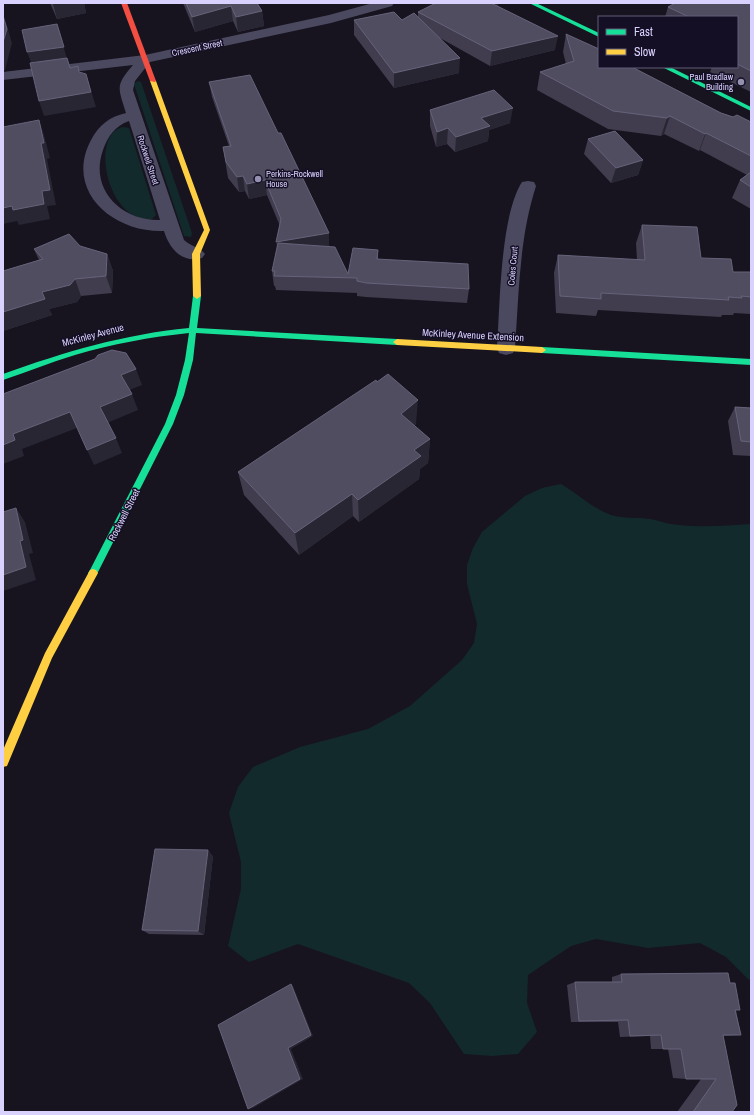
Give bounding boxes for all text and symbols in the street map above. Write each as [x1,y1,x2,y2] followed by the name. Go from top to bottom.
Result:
[598,16,738,68] legend
[634,24,653,40] text: Fast
[171,37,223,59] street label: Crescent Street
[634,44,656,60] text: Slow
[690,71,734,93] place label: Paul Bradlaw Building
[736,77,746,87] marker: Paul Bradlaw Building
[134,134,162,186] street label: Rockwell Street
[266,168,323,190] place label: Perkins-Rockwell House
[253,174,263,184] marker: Perkins-Rockwell House
[505,246,521,286] street label: Coles Court
[61,320,126,349] street label: McKinley Avenue
[422,326,524,344] street label: McKinley Avenue Extension
[105,486,143,543] street label: Rockwell Street

